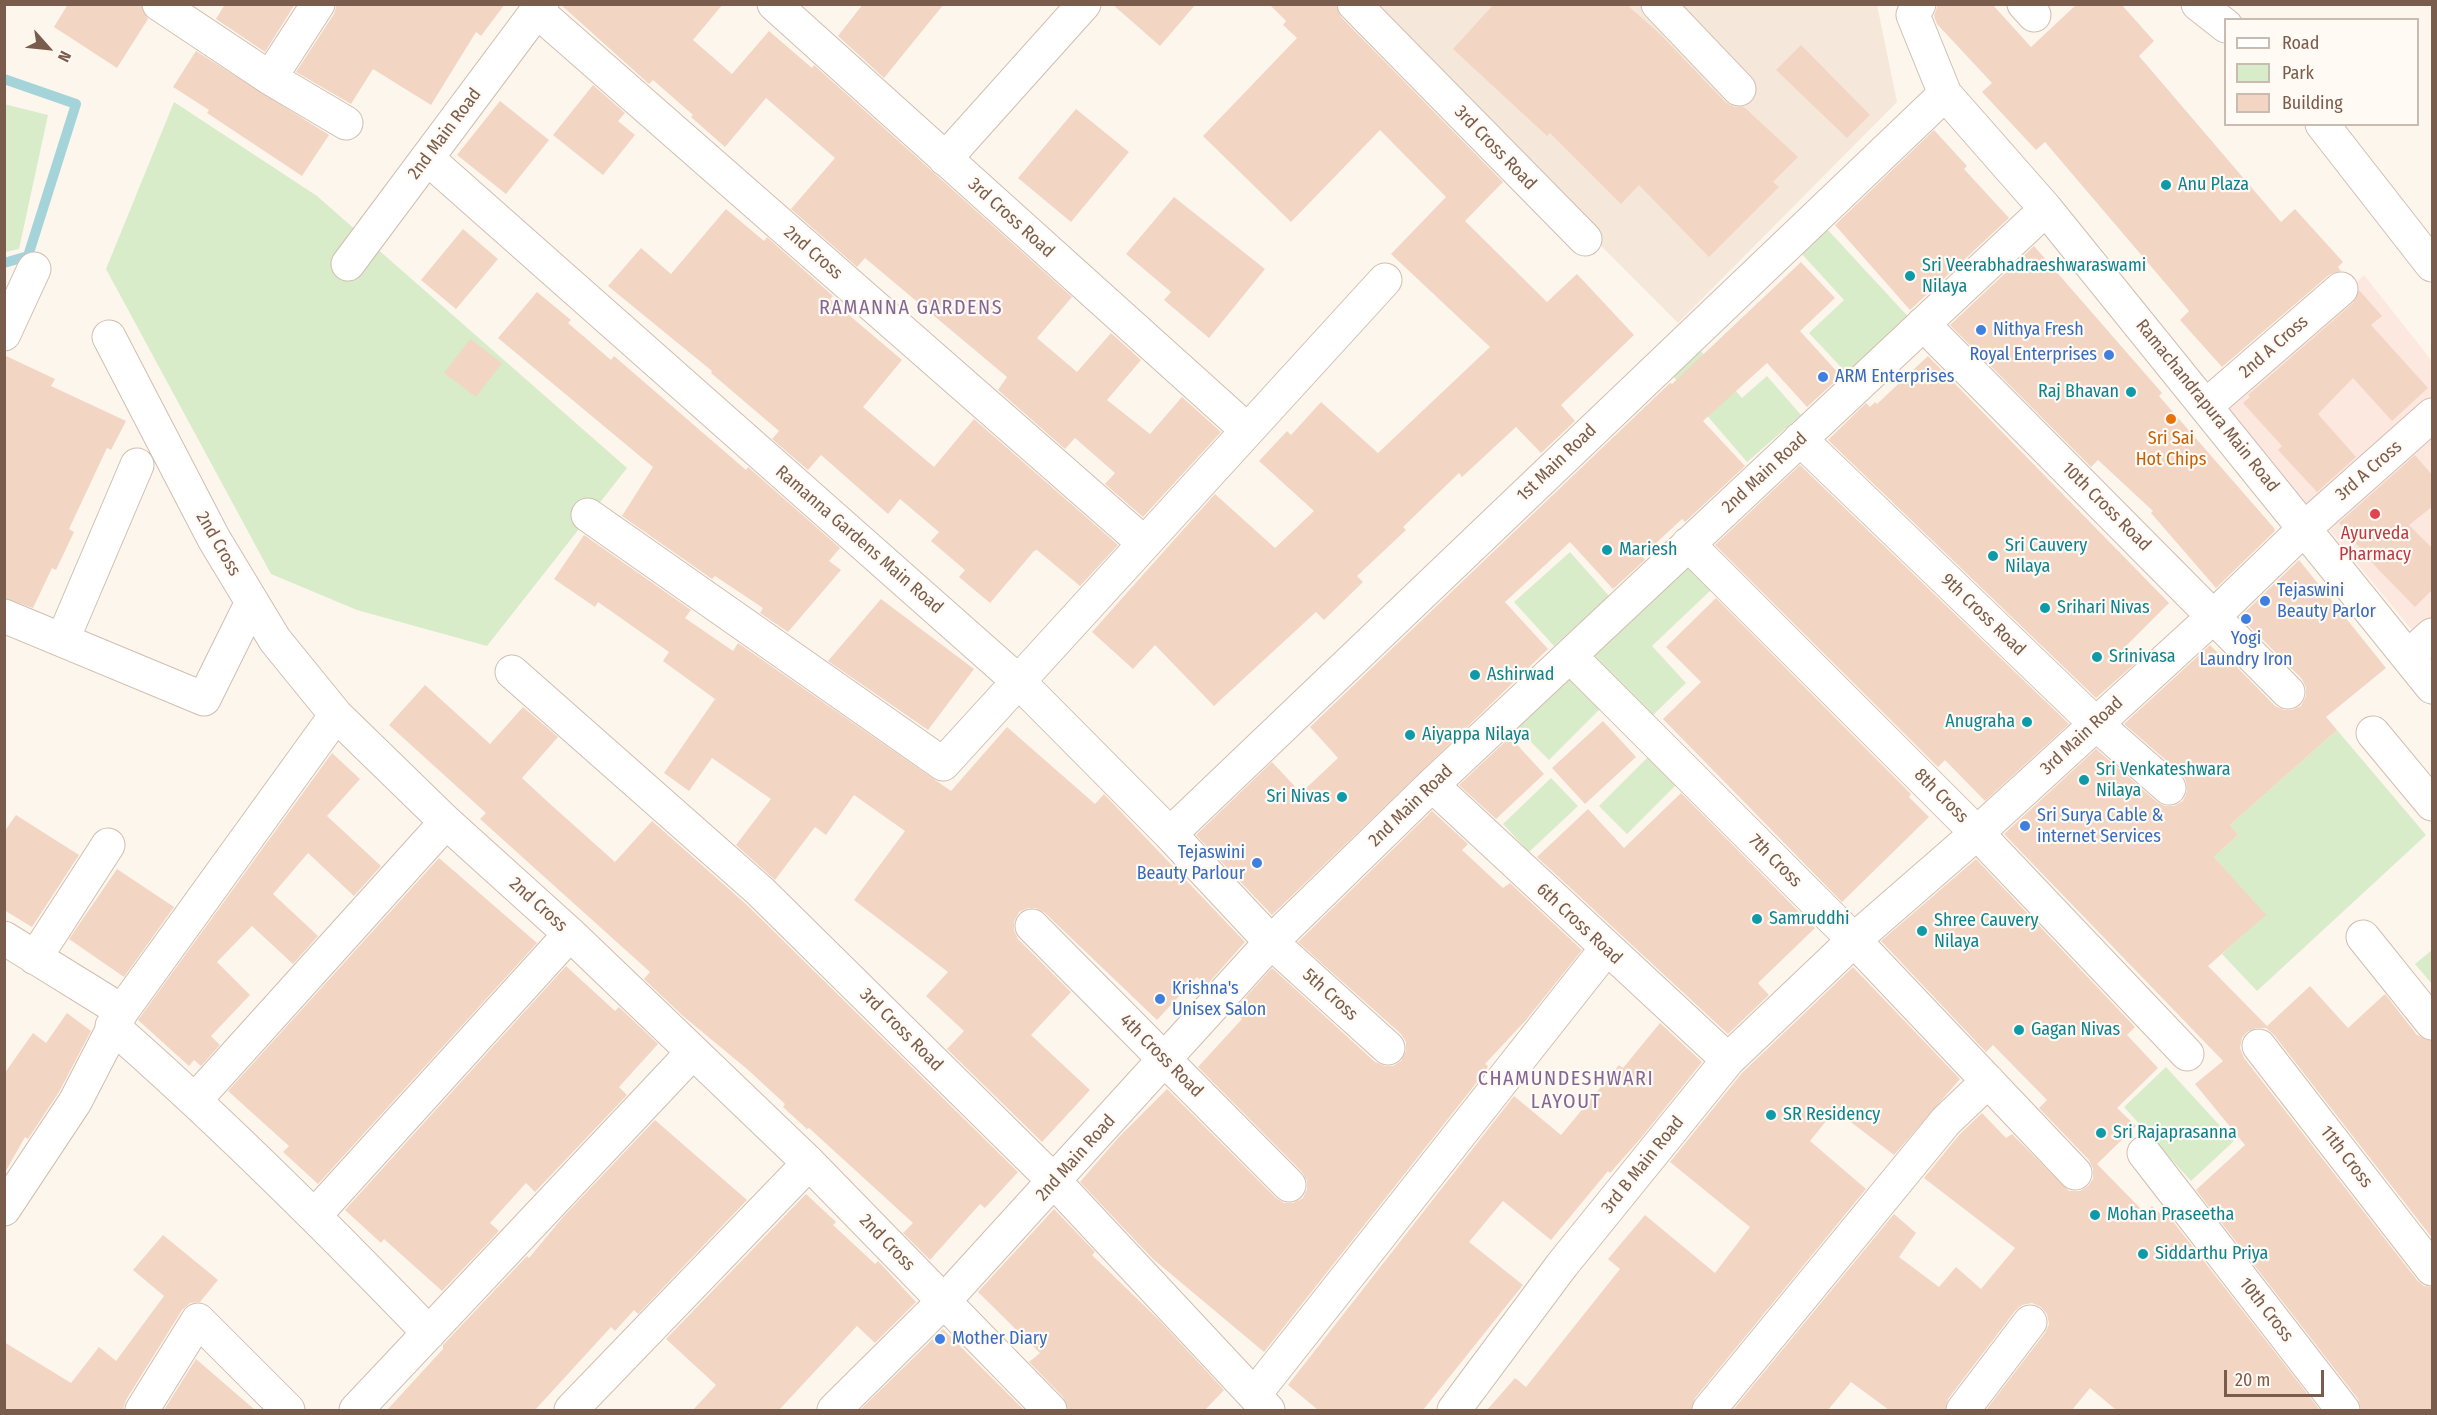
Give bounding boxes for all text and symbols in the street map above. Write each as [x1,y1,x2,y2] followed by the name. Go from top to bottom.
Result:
[18,18,78,78] north arrow
[2224,18,2419,126] legend
[2282,32,2319,54] text: Road
[54,48,75,65] text: N
[2282,62,2314,84] text: Park
[404,84,486,184] street label: 2nd Main Road
[2282,92,2343,114] text: Building
[1450,101,1540,195] street label: 3rd Cross Road
[963,174,1059,262] street label: 3rd Cross Road
[2178,174,2249,196] place label: Anu Plaza
[2159,178,2173,192] marker: Anu Plaza
[779,222,847,284] street label: 2nd Cross
[1922,255,2146,298] place label: Sri Veerabhadraeshwaraswami Nilaya
[1903,269,1917,283] marker: Sri Veerabhadraeshwaraswami Nilaya
[819,296,1003,320] district label: RAMANNA GARDENS
[2235,311,2313,383] street label: 2nd A Cross
[2131,315,2283,497] street label: Ramachandrapura Main Road
[1993,319,2084,341] place label: Nithya Fresh
[1974,323,1988,337] marker: Nithya Fresh
[1969,344,2097,366] place label: Royal Enterprises
[2102,348,2116,362] marker: Royal Enterprises
[1835,366,1955,388] place label: ARM Enterprises
[1816,370,1830,384] marker: ARM Enterprises
[2038,381,2119,403] place label: Raj Bhavan
[2124,385,2138,399] marker: Raj Bhavan
[2164,412,2178,426] marker: Sri Sai Hot Chips
[1513,420,1601,506] street label: 1st Main Road
[1718,428,1812,518] street label: 2nd Main Road
[2136,428,2206,470] place label: Sri Sai Hot Chips
[2331,436,2407,506] street label: 3rd A Cross
[2057,458,2155,556] street label: 10th Cross Road
[771,461,947,619] street label: Ramanna Gardens Main Road
[2368,507,2382,521] marker: Ayurveda Pharmacy
[191,508,245,580] street label: 2nd Cross
[2339,523,2411,566] place label: Ayurveda Pharmacy
[2005,535,2087,578] place label: Sri Cauvery Nilaya
[1619,539,1677,561] place label: Mariesh
[1600,543,1614,557] marker: Mariesh
[1986,549,2000,563] marker: Sri Cauvery Nilaya
[1936,569,2030,661] street label: 9th Cross Road
[2277,580,2376,622] place label: Tejaswini Beauty Parlor
[2258,594,2272,608] marker: Tejaswini Beauty Parlor
[2057,597,2150,619] place label: Srihari Nivas
[2038,601,2052,615] marker: Srihari Nivas
[2239,612,2253,626] marker: Yogi Laundry Iron
[2199,628,2293,670] place label: Yogi Laundry Iron
[2109,646,2176,668] place label: Srinivasa
[2090,650,2104,664] marker: Srinivasa
[1487,664,1554,686] place label: Ashirwad
[1468,668,1482,682] marker: Ashirwad
[2036,692,2128,780] street label: 3rd Main Road
[1945,711,2015,733] place label: Anugraha
[2020,715,2034,729] marker: Anugraha
[1422,724,1530,746] place label: Aiyappa Nilaya
[1403,728,1417,742] marker: Aiyappa Nilaya
[2096,759,2231,802] place label: Sri Venkateshwara Nilaya
[1364,761,1458,851] street label: 2nd Main Road
[1909,764,1973,828] street label: 8th Cross
[2077,773,2091,787] marker: Sri Venkateshwara Nilaya
[1266,786,1330,808] place label: Sri Nivas
[1335,790,1349,804] marker: Sri Nivas
[2037,805,2164,848] place label: Sri Surya Cable & internet Services
[2018,819,2032,833] marker: Sri Surya Cable & internet Services
[1744,830,1806,892] street label: 7th Cross
[1137,842,1245,884] place label: Tejaswini Beauty Parlour
[1250,856,1264,870] marker: Tejaswini Beauty Parlour
[505,873,571,937] street label: 2nd Cross
[1532,879,1626,969] street label: 6th Cross Road
[1769,908,1850,930] place label: Samruddhi
[1934,910,2039,952] place label: Shree Cauvery Nilaya
[1750,912,1764,926] marker: Samruddhi
[1915,924,1929,938] marker: Shree Cauvery Nilaya
[1298,965,1362,1025] street label: 5th Cross
[1172,978,1266,1020] place label: Krishna's Unisex Salon
[855,984,947,1076] street label: 3rd Cross Road
[1153,992,1167,1006] marker: Krishna's Unisex Salon
[1115,1010,1207,1102] street label: 4th Cross Road
[2031,1019,2120,1041] place label: Gagan Nivas
[2012,1023,2026,1037] marker: Gagan Nivas
[1478,1067,1654,1114] district label: CHAMUNDESHWARI LAYOUT
[1783,1104,1880,1126] place label: SR Residency
[1764,1108,1778,1122] marker: SR Residency
[1032,1110,1120,1206] street label: 2nd Main Road
[1597,1112,1689,1218] street label: 3rd B Main Road
[2113,1122,2237,1144] place label: Sri Rajaprasanna
[2315,1122,2377,1192] street label: 11th Cross
[2094,1126,2108,1140] marker: Sri Rajaprasanna
[2107,1204,2234,1226] place label: Mohan Praseetha
[2088,1208,2102,1222] marker: Mohan Praseetha
[855,1210,919,1276] street label: 2nd Cross
[2155,1243,2268,1265] place label: Siddarthu Priya
[2136,1247,2150,1261] marker: Siddarthu Priya
[2234,1274,2298,1346] street label: 10th Cross
[952,1328,1047,1350] place label: Mother Diary
[933,1332,947,1346] marker: Mother Diary
[2227,1358,2328,1396] scale bar
[2235,1369,2270,1391] text: 20 m

